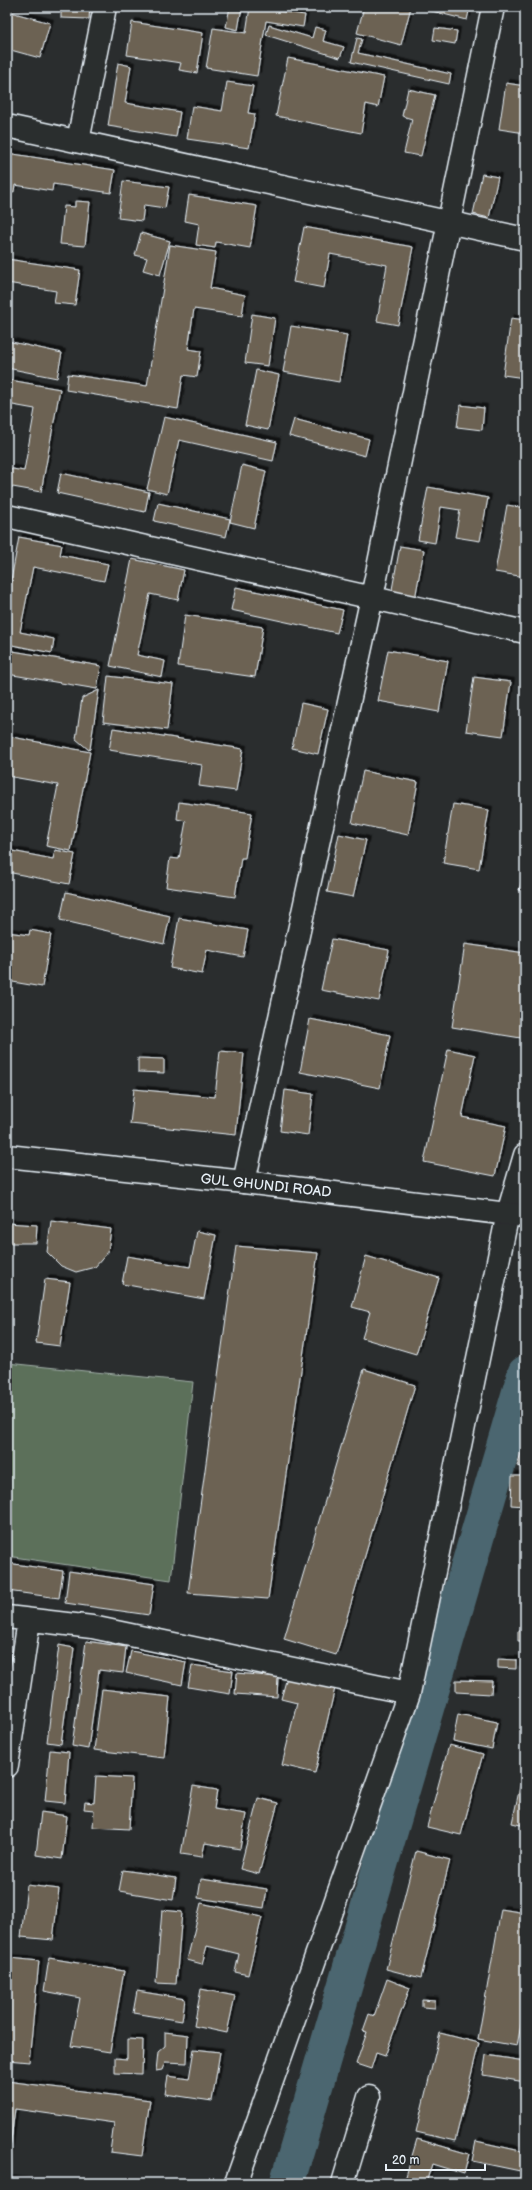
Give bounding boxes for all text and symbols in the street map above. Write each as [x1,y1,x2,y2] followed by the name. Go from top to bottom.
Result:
[200,1170,332,1201] street label: GUL GHUNDI ROAD
[386,2146,485,2172] scale bar
[392,2153,419,2168] text: 20 m

